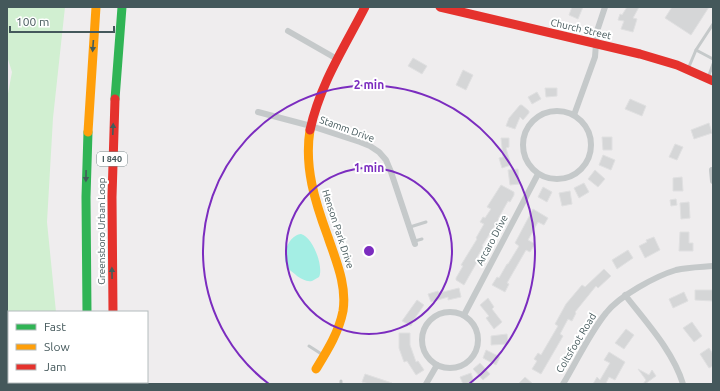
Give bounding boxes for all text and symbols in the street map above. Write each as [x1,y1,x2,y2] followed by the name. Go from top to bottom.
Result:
[10,8,114,34] scale bar
[16,15,49,28] text: 100 m
[550,17,612,41] street label: Church Street
[89,40,96,52] one-way arrow
[354,78,384,91] text: 2 min
[318,114,376,144] street label: Stamm Drive
[110,123,117,135] one-way arrow
[97,152,127,166] road number: I 840
[354,161,384,174] text: 1 min
[83,170,89,183] one-way arrow
[96,177,107,285] street label: Greensboro Urban Loop
[320,188,356,270] street label: Henson Park Drive
[474,213,510,267] street label: Arcaro Drive
[362,244,376,258] centre of rings
[109,266,115,279] one-way arrow
[8,311,148,383] legend
[554,311,598,375] street label: Coltsfoot Road
[44,320,66,333] text: Fast
[44,340,70,353] text: Slow
[44,360,66,373] text: Jam

